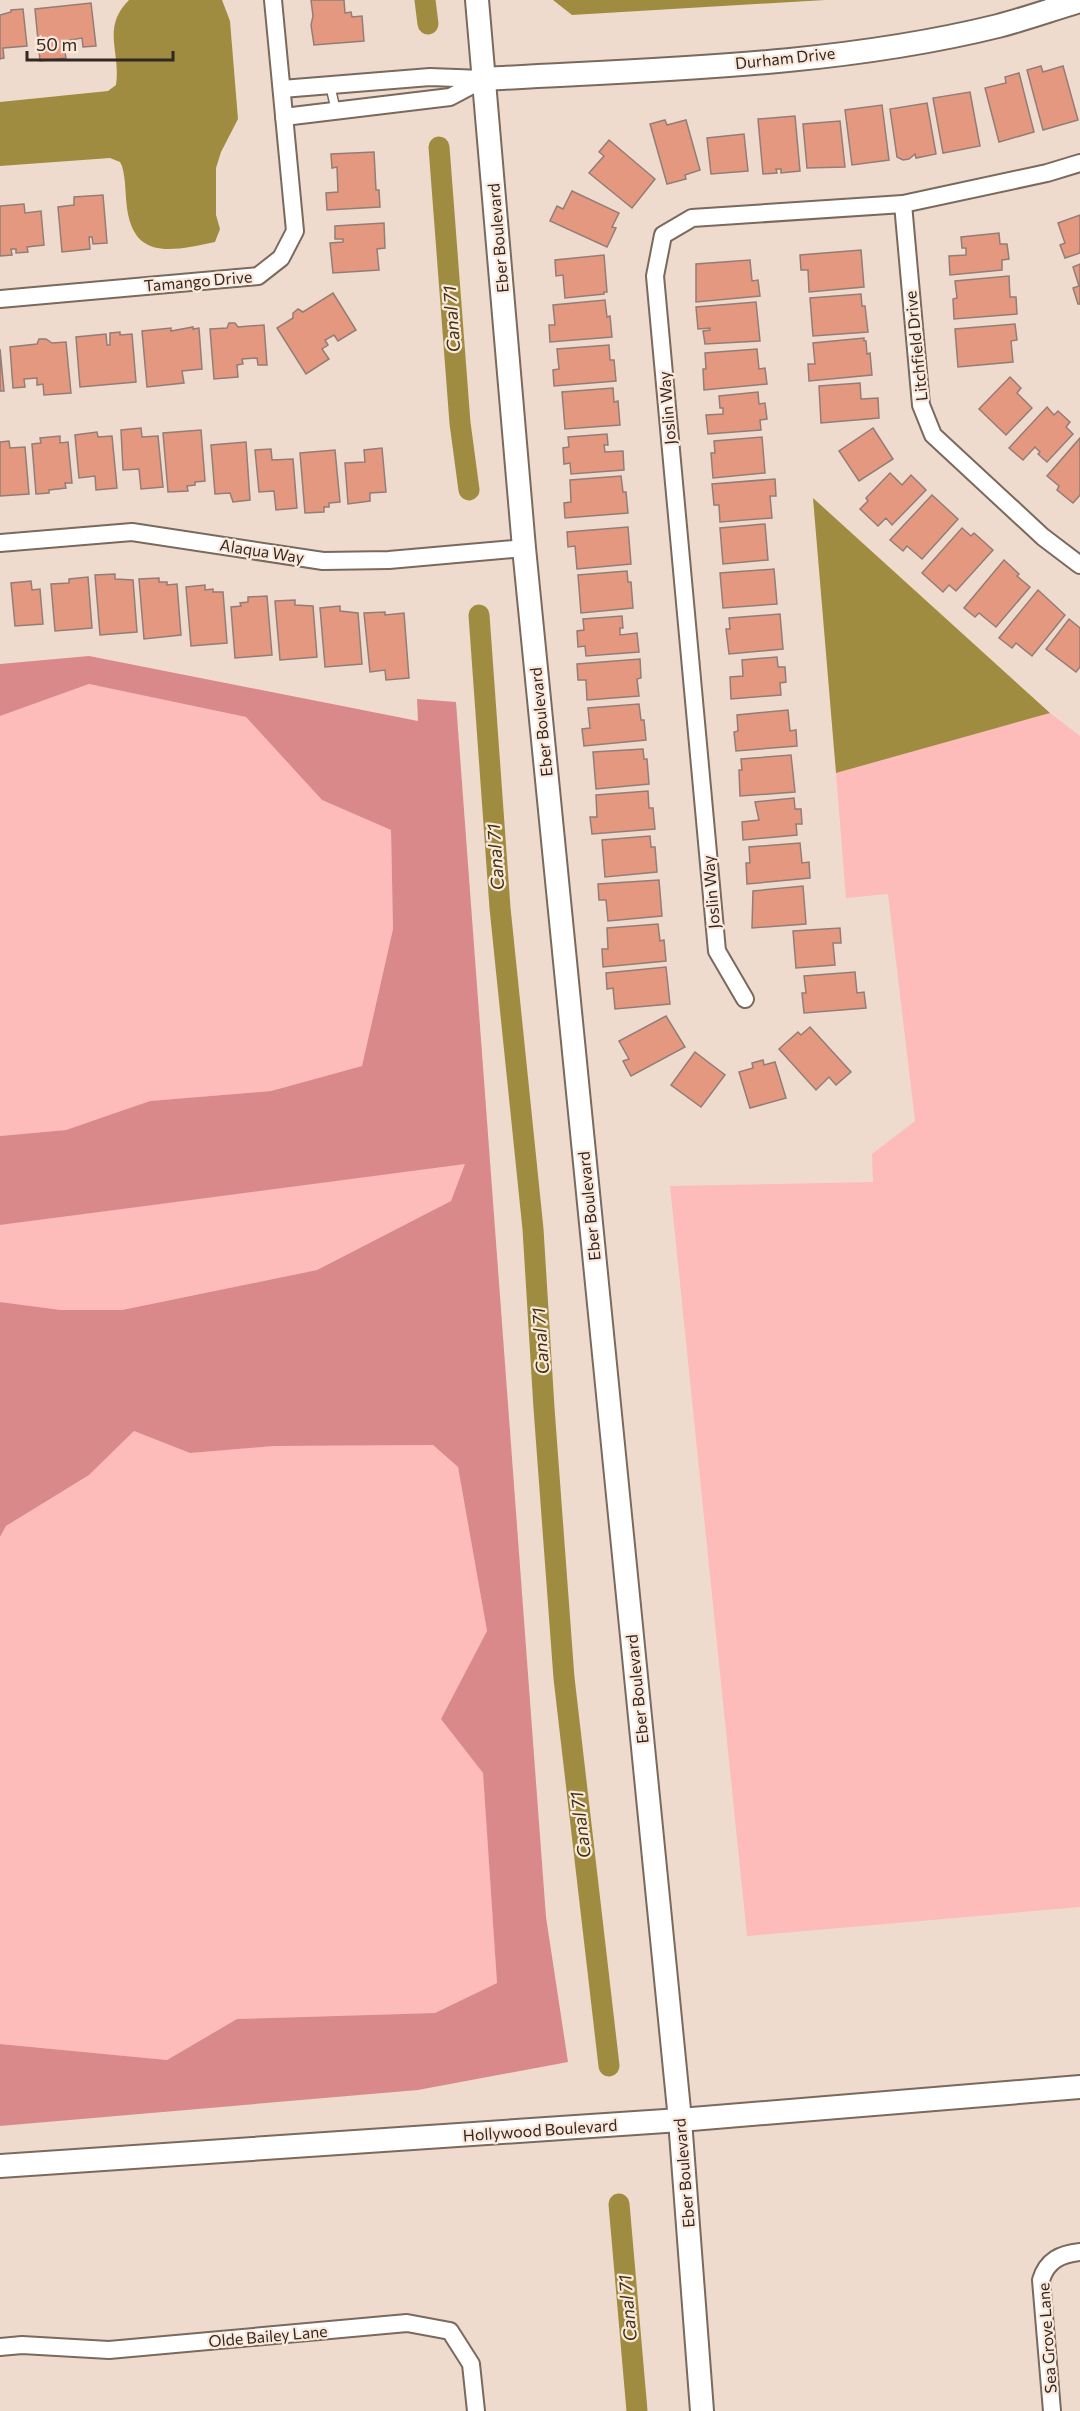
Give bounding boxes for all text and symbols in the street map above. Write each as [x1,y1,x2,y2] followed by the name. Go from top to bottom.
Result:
[27,24,172,62] scale bar
[36,33,77,55] text: 50 m
[734,43,836,72] street label: Durham Drive
[483,183,512,294] street label: Eber Boulevard
[143,266,253,295] street label: Tamango Drive
[438,285,464,353] water label: Canal 71
[900,290,931,402] street label: Litchfield Drive
[654,371,679,446] street label: Joslin Way
[219,534,306,567] street label: Alaqua Way
[525,666,556,778] street label: Eber Boulevard
[482,823,508,891] water label: Canal 71
[698,855,723,930] street label: Joslin Way
[573,1150,604,1262] street label: Eber Boulevard
[527,1307,553,1375] water label: Canal 71
[621,1633,652,1745] street label: Eber Boulevard
[565,1790,595,1860] water label: Canal 71
[462,2115,618,2144] street label: Hollywood Boulevard
[669,2118,698,2229] street label: Eber Boulevard
[613,2274,641,2342] water label: Canal 71
[1033,2282,1060,2394] street label: Sea Grove Lane
[208,2321,328,2350] street label: Olde Bailey Lane

